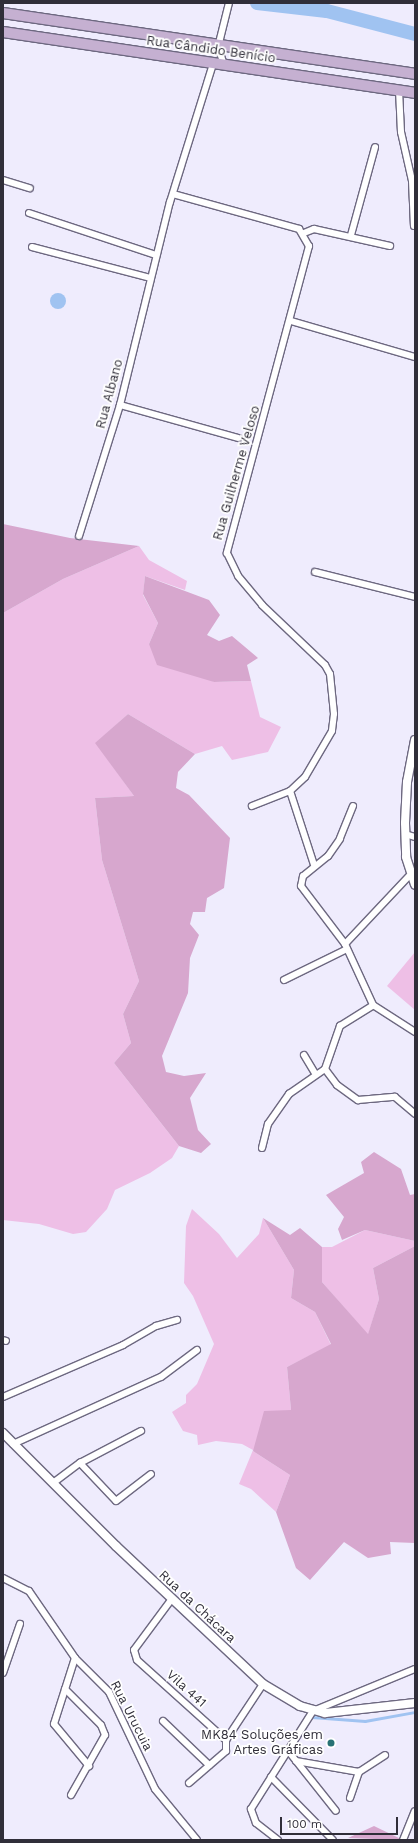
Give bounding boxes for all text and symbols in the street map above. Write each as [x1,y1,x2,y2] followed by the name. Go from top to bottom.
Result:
[145,33,277,67] street label: Rua Cândido Benício
[93,357,127,431] street label: Rua Albano
[210,404,264,542] street label: Rua Guilherme Veloso
[155,1567,239,1647] street label: Rua da Chácara
[163,1667,209,1711] street label: Vila 441
[107,1678,155,1754] street label: Rua Urucuia
[201,1728,323,1759] place label: MK84 Soluções em Artes Gráficas
[326,1738,336,1748] marker: MK84 Soluções em Artes Gráficas
[282,1809,400,1835] scale bar
[287,1817,322,1831] text: 100 m

